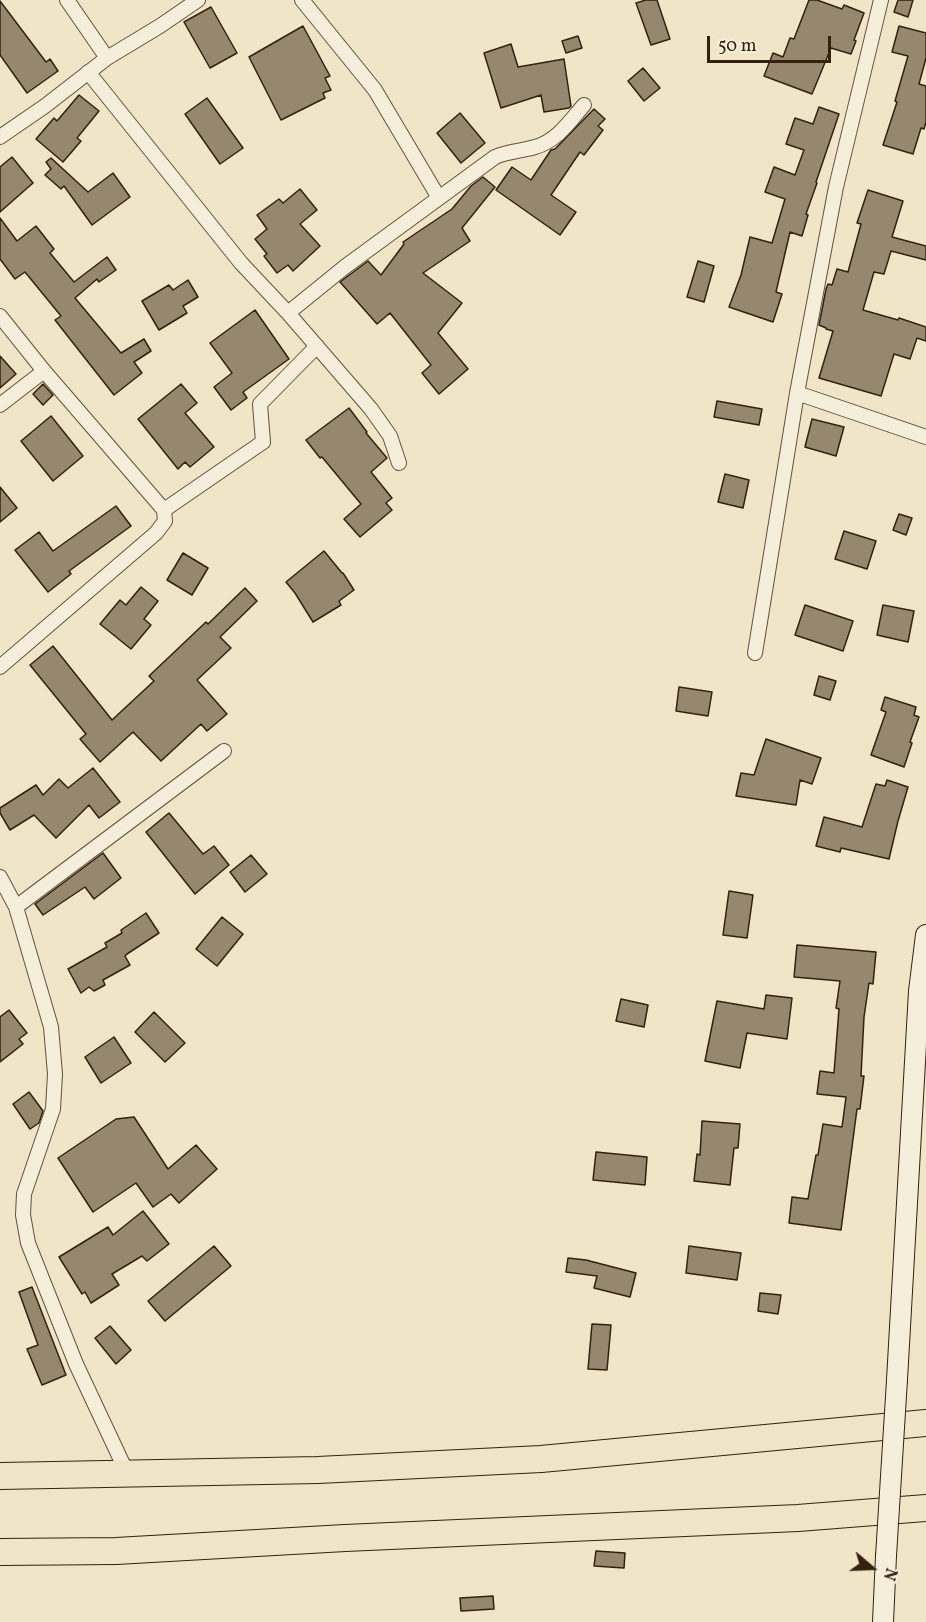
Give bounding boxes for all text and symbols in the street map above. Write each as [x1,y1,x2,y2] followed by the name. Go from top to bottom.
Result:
[710,24,834,62] scale bar
[718,34,757,59] text: 50 m
[842,1538,902,1598] north arrow
[877,1565,901,1583] text: N

